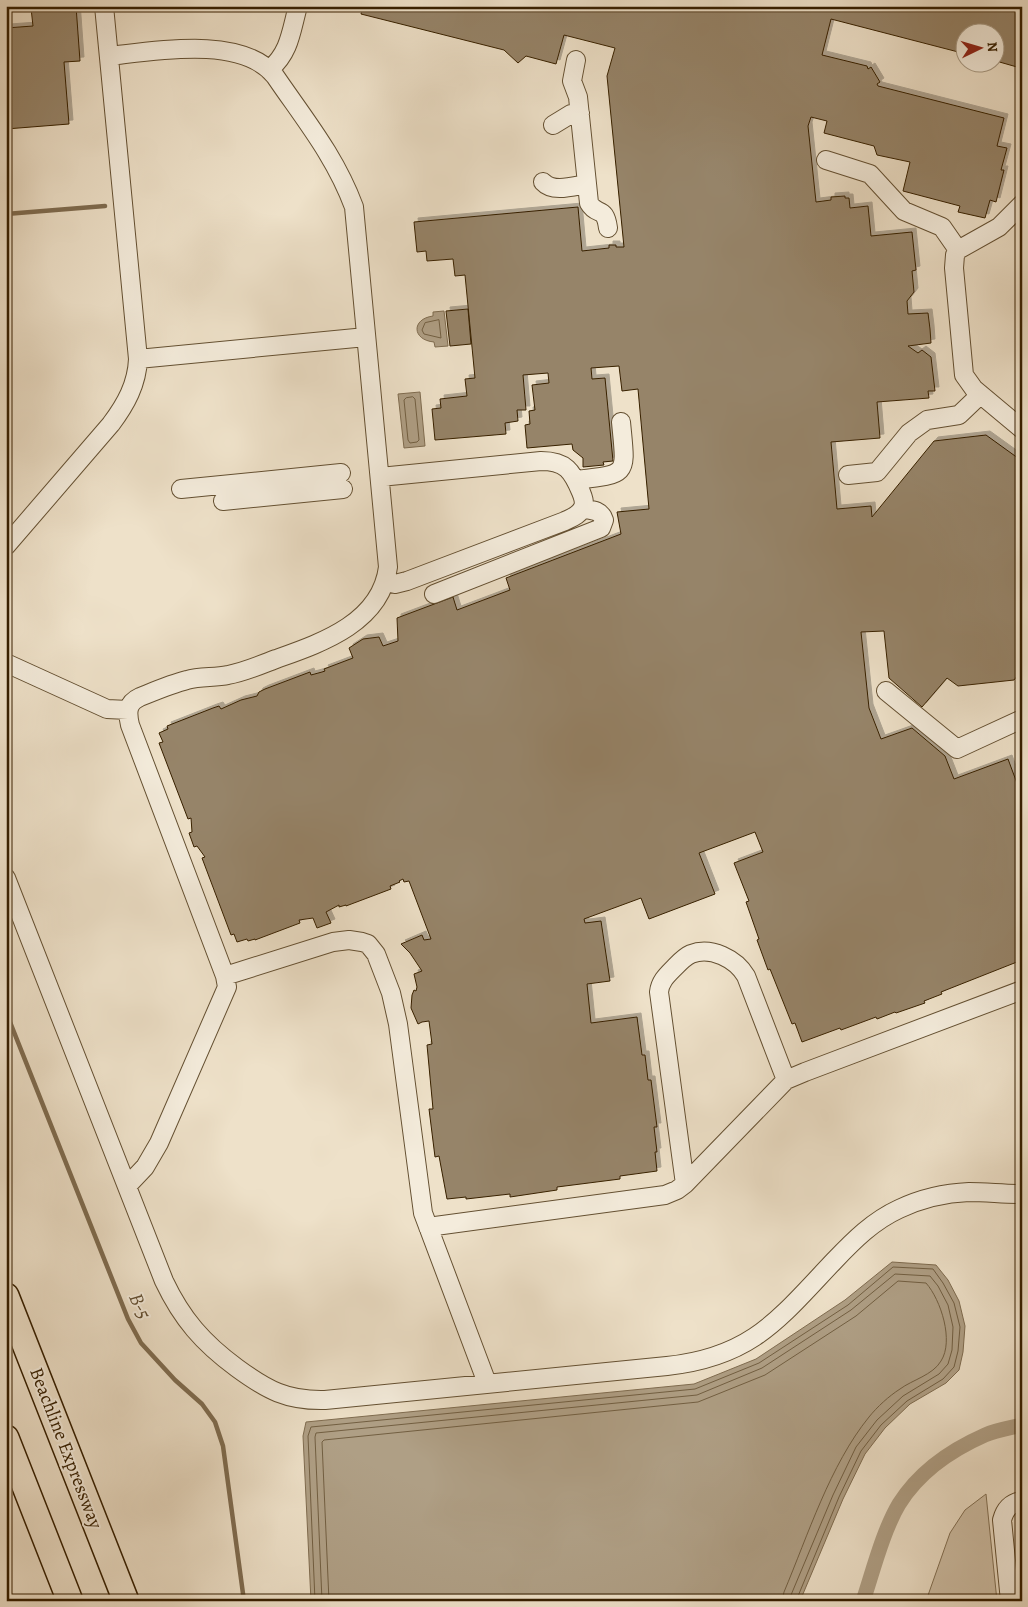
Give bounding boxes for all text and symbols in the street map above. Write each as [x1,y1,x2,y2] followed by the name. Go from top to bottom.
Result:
[956,22,1006,72] north arrow
[983,41,1002,53] text: N
[122,1289,158,1324] water label: B-5
[23,1364,109,1533] street label: Beachline Expressway

